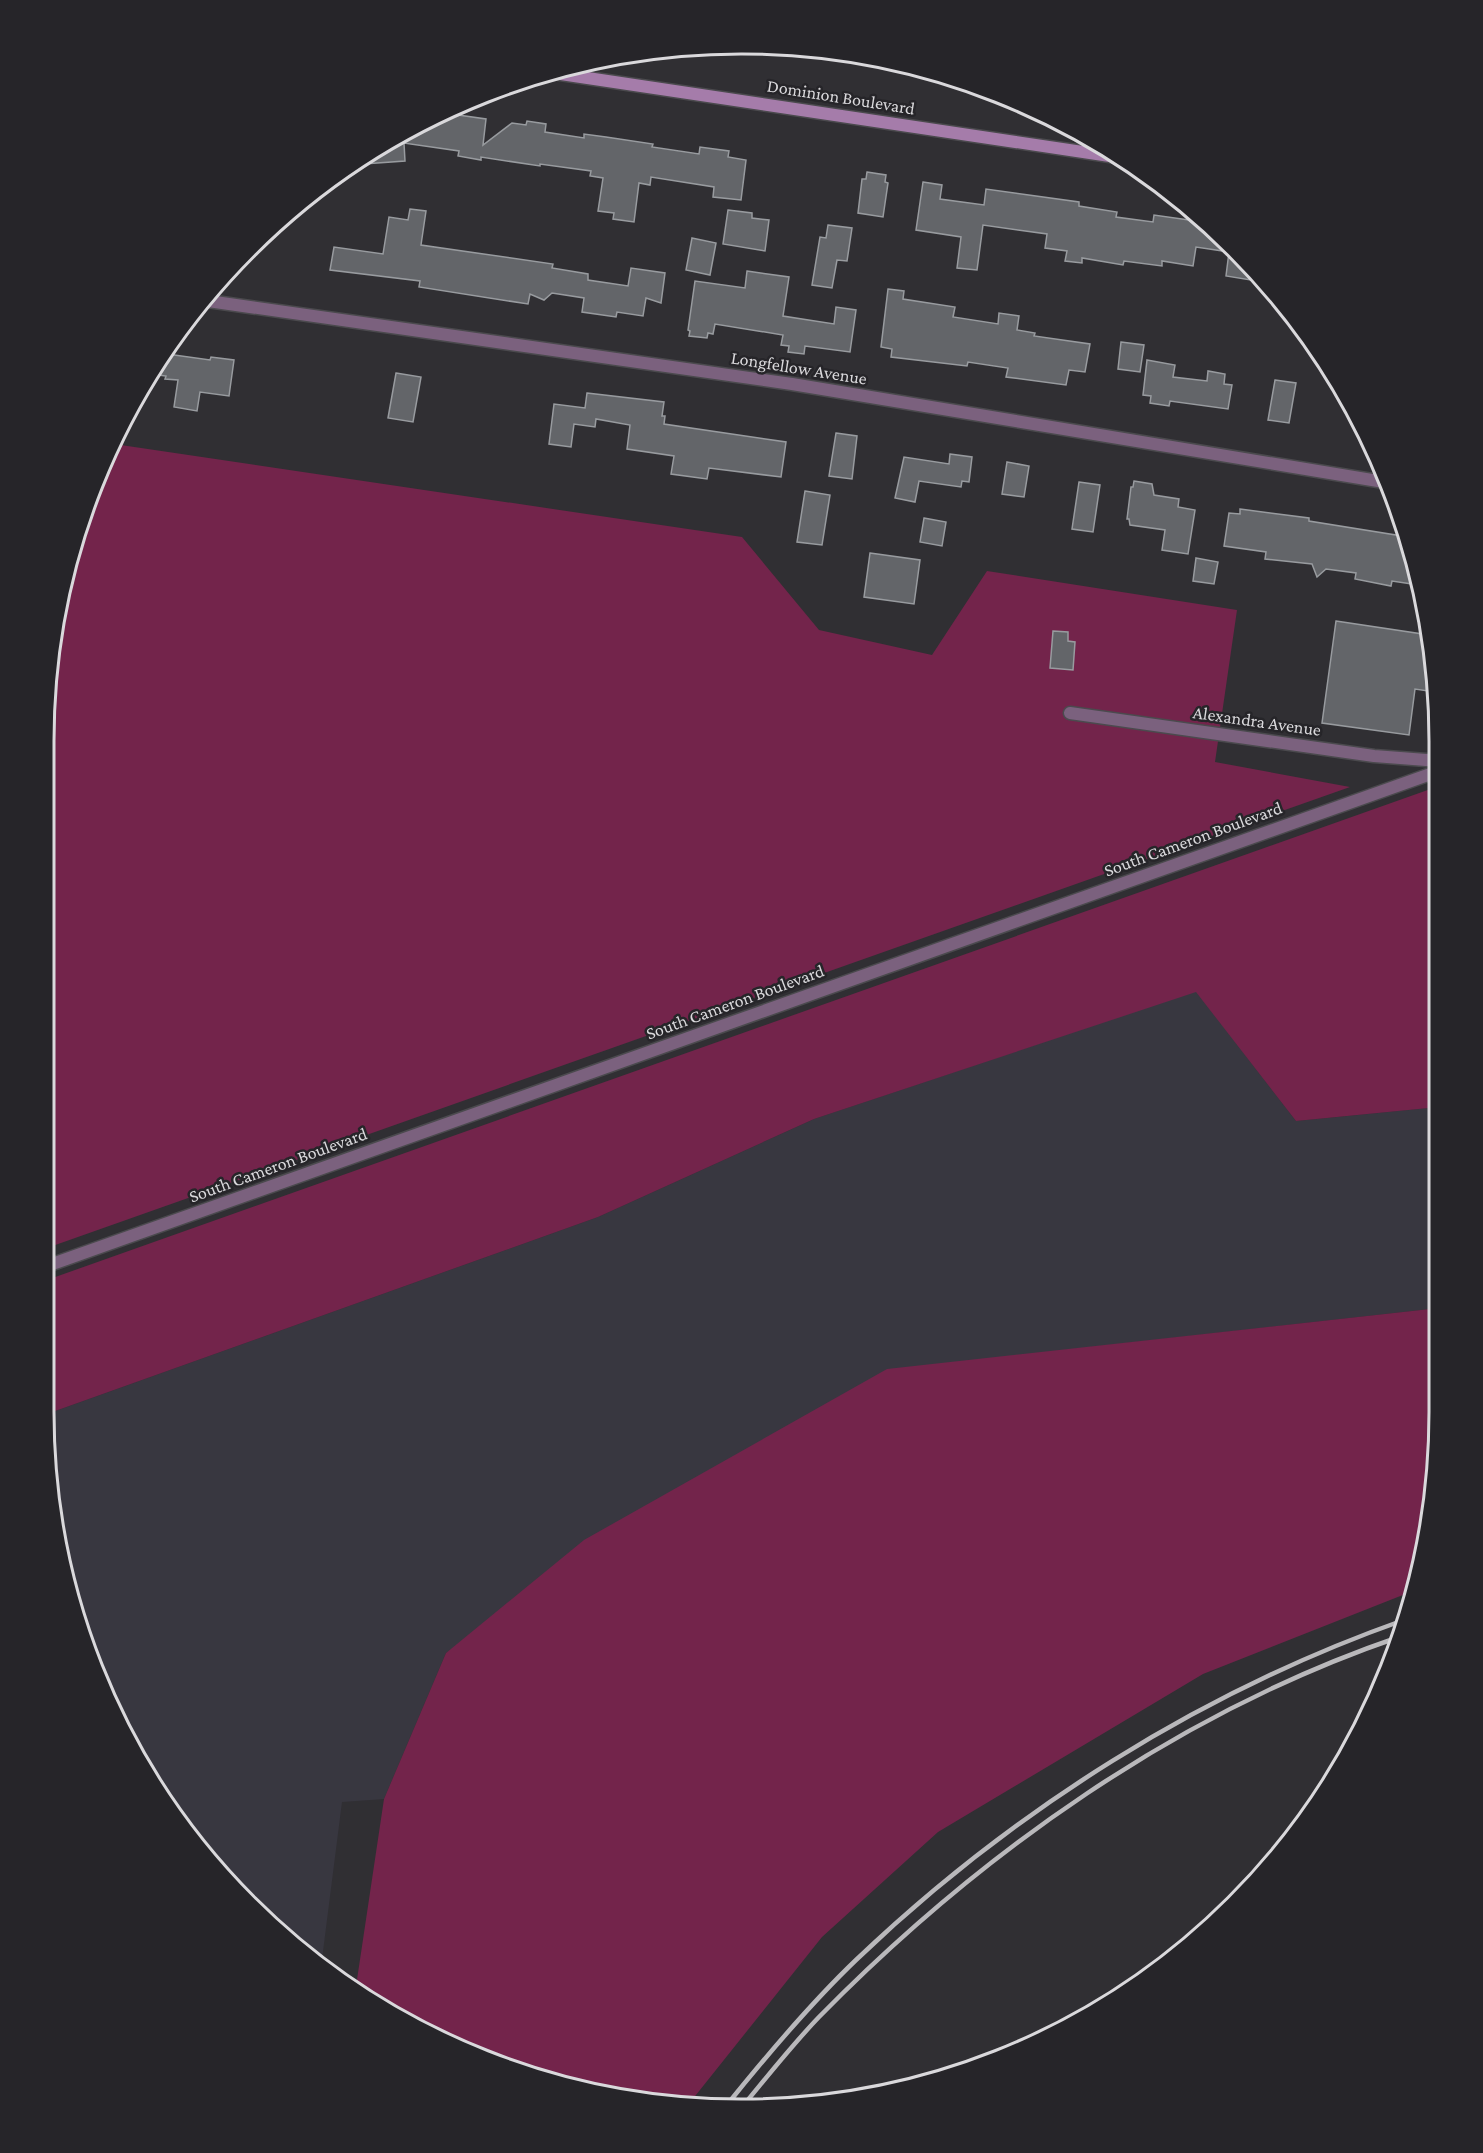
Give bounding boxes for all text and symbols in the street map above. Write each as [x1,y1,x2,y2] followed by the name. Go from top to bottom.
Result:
[766,75,917,119] street label: Dominion Boulevard
[730,347,869,389] street label: Longfellow Avenue
[1192,702,1322,740] street label: Alexandra Avenue
[1101,797,1285,881] street label: South Cameron Boulevard
[643,960,827,1044] street label: South Cameron Boulevard
[186,1123,370,1207] street label: South Cameron Boulevard

